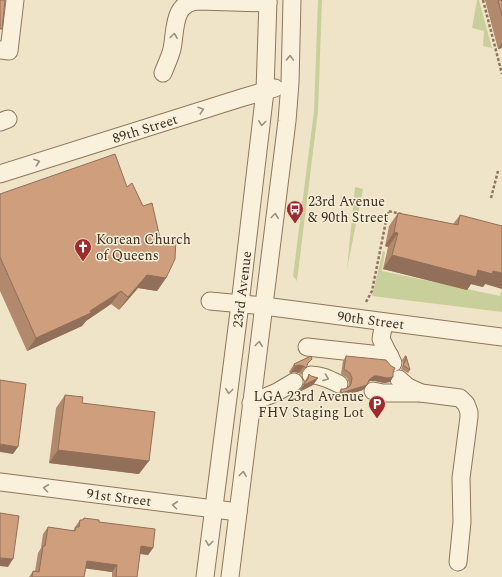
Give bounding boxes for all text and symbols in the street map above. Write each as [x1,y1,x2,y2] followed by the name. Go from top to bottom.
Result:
[169,32,178,39] one-way arrow
[286,55,294,61] one-way arrow
[198,106,205,115] one-way arrow
[110,109,180,149] street label: 89th Street
[257,120,266,126] one-way arrow
[34,158,41,167] one-way arrow
[308,191,389,228] place label: 23rd Avenue & 90th Street
[285,199,305,224] bus stop icon: 23rd Avenue & 90th Street
[270,212,279,219] one-way arrow
[96,229,191,266] place label: Korean Church of Queens
[73,237,93,262] church icon: Korean Church of Queens
[227,250,257,329] street label: 23rd Avenue
[336,306,406,335] street label: 90th Street
[254,341,263,348] one-way arrow
[322,374,329,382] one-way arrow
[254,386,364,423] place label: LGA 23rd Avenue FHV Staging Lot
[225,388,234,394] one-way arrow
[367,394,387,419] parking icon: LGA 23rd Avenue FHV Staging Lot
[238,470,247,477] one-way arrow
[85,483,153,512] street label: 91st Street
[43,484,49,493] one-way arrow
[172,500,178,509] one-way arrow
[205,540,214,546] one-way arrow

